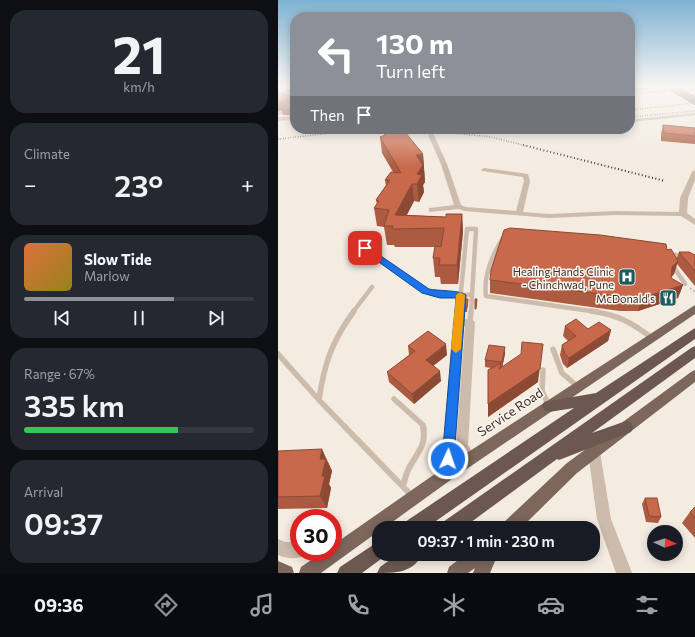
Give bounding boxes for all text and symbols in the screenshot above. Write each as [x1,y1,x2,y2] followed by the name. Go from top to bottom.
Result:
[112,21,166,85] text: 21
[376,26,453,60] text: 130 m
[310,28,362,80] icon: left
[376,60,445,82] text: Turn left
[123,79,155,95] text: km/h
[353,104,375,126] icon: arrive
[310,106,345,124] text: Then
[24,146,70,162] text: Climate
[114,166,163,203] text: 23°
[24,171,37,198] text: −
[241,171,254,198] text: +
[348,231,382,265] pin
[354,237,376,259] icon: arrive
[84,250,152,268] text: Slow Tide
[513,265,614,291] place label: Healing Hands Clinic - Chinchwad, Pune
[617,267,637,287] hospital icon: Healing Hands Clinic - Chinchwad, Pune
[84,268,130,284] text: Marlow
[658,288,678,308] restaurant icon: McDonald's
[596,292,655,305] place label: McDonald's
[51,307,73,329] icon: previous
[128,307,150,329] icon: pause
[205,307,227,329] icon: next
[24,366,95,382] text: Range · 67%
[474,384,546,440] street label: Service Road
[24,386,125,423] text: 335 km
[427,438,469,480] position arrow
[24,484,63,500] text: Arrival
[24,504,103,541] text: 09:37
[290,509,342,561] speed limit sign: 30
[647,525,683,561] north arrow
[647,525,683,561] map controls
[417,532,555,550] text: 09:37 · 1 min · 230 m
[152,591,180,619] icon: directions
[248,591,276,619] icon: music
[344,591,372,619] icon: phone
[440,591,468,619] icon: climate
[537,591,565,619] icon: car
[633,591,661,619] icon: filters
[34,594,84,616] text: 09:36

